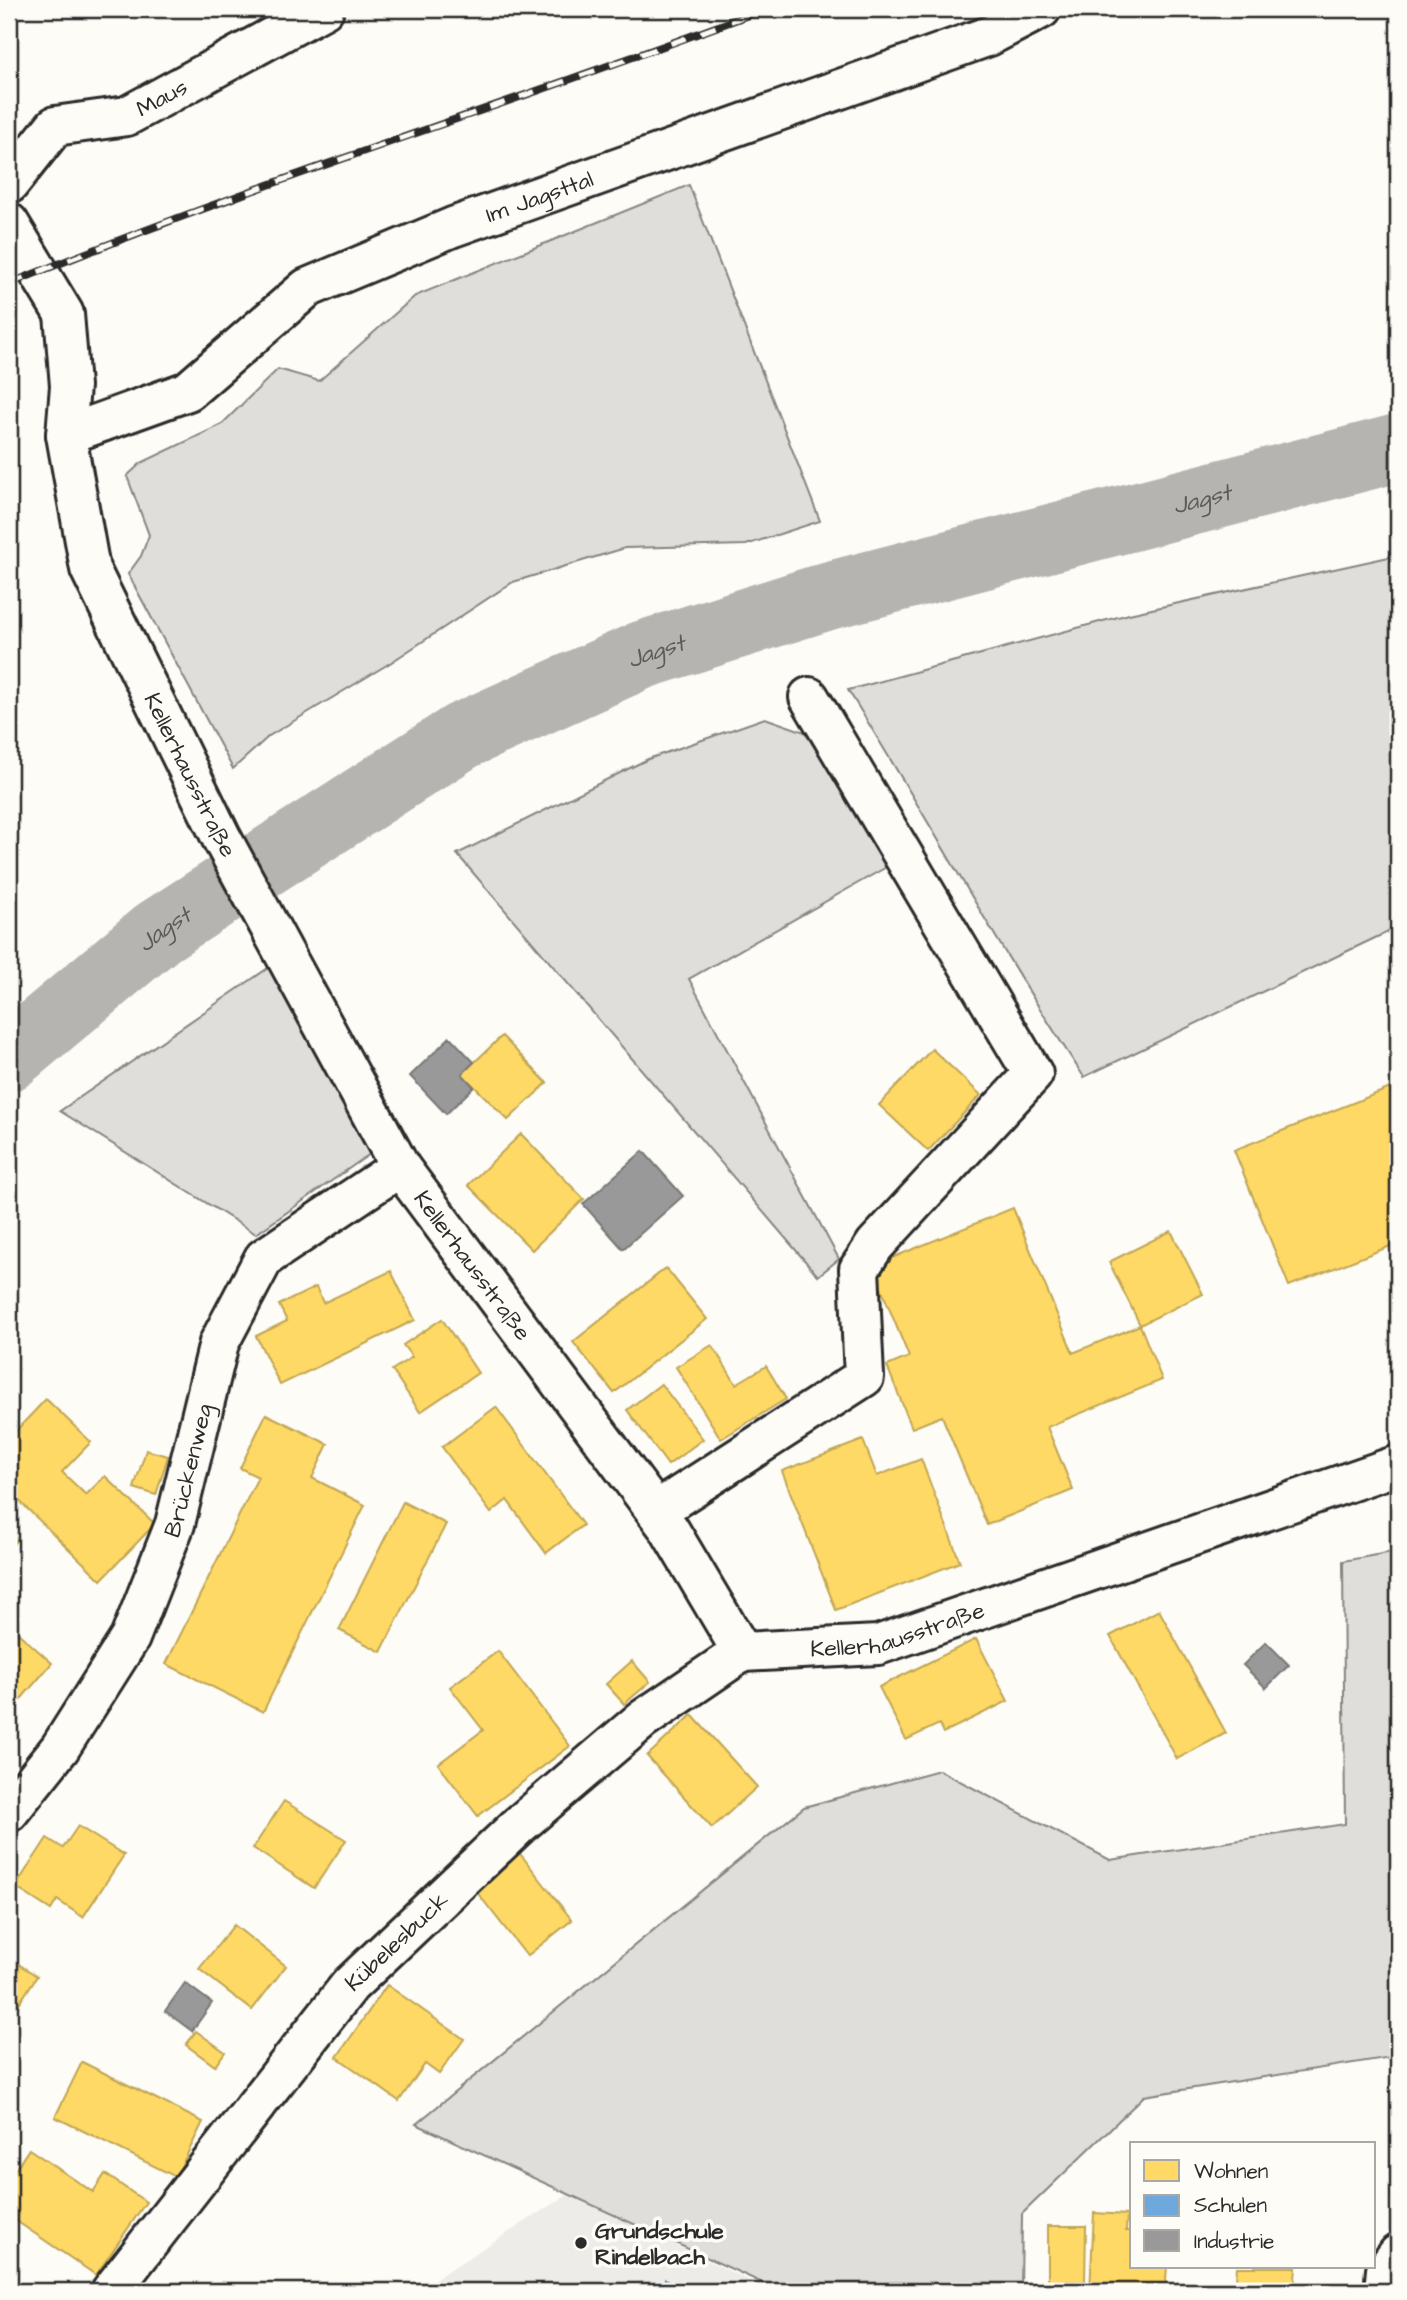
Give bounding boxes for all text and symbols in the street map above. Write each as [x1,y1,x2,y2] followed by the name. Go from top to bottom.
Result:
[131,71,193,125] street label: Maus
[482,163,598,231] street label: Im Jagsttal
[1169,475,1237,524] water label: Jagst
[622,626,692,678] water label: Jagst
[136,688,244,863] street label: Kellerhausstraße
[130,898,200,961] water label: Jagst
[406,1184,538,1347] street label: Kellerhausstraße
[156,1400,222,1542] street label: Brückenweg
[810,1594,989,1665] street label: Kellerhausstraße
[338,1885,456,1999] street label: Kübelesbuck
[1130,2142,1376,2268] legend
[1194,2157,1268,2186] text: Wohnen
[1194,2191,1267,2220] text: Schulen
[595,2215,724,2273] place label: Grundschule Rindelbach
[1194,2227,1274,2256] text: Industrie
[573,2235,589,2251] marker: Grundschule Rindelbach

